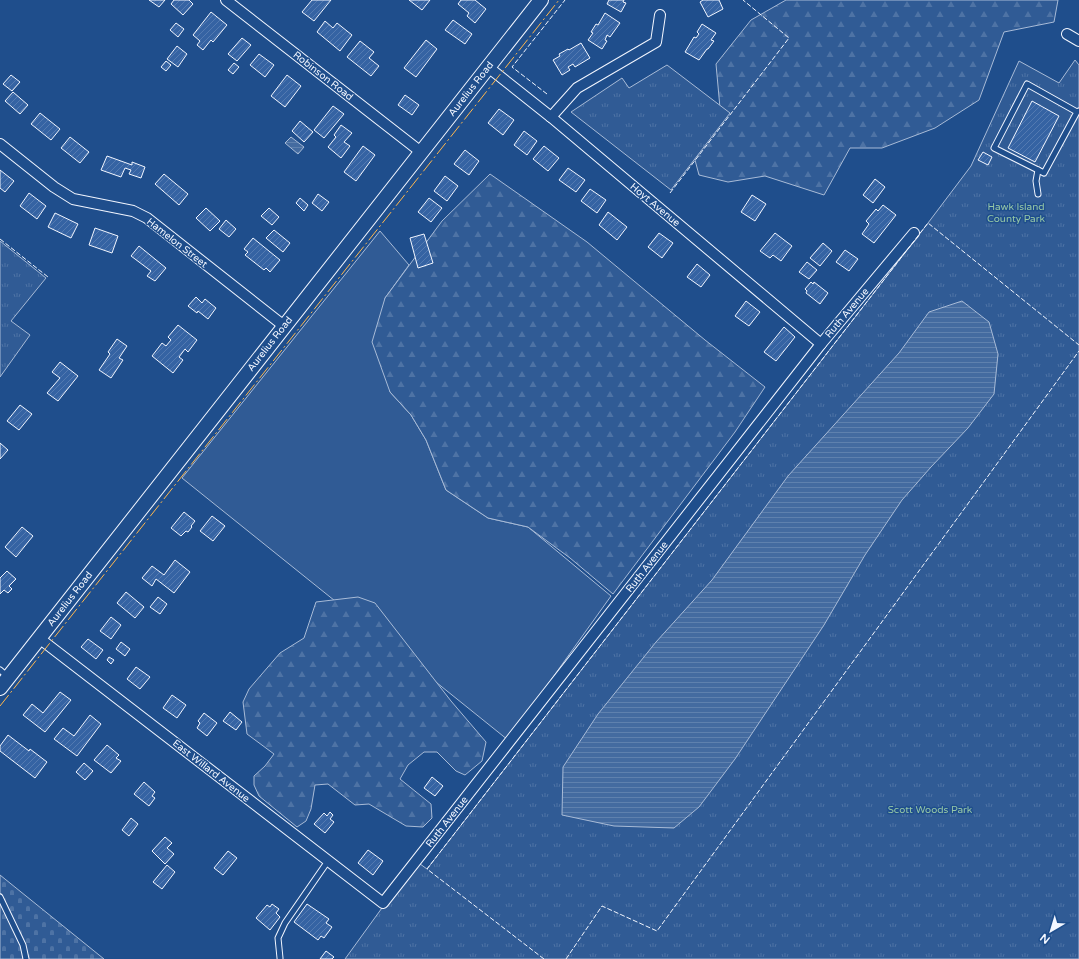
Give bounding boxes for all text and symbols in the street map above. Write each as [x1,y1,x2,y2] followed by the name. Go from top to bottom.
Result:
[291,49,355,103] street label: Robinson Road
[446,59,496,119] street label: Aurelius Road
[628,181,683,229] street label: Hoyt Avenue
[987,201,1046,225] park label: Hawk Island County Park
[144,216,210,271] street label: Hamelon Street
[823,285,872,340] street label: Ruth Avenue
[245,314,295,374] street label: Aurelius Road
[623,539,671,595] street label: Ruth Avenue
[45,569,95,629] street label: Aurelius Road
[170,737,252,805] street label: East Willard Avenue
[423,794,471,850] street label: Ruth Avenue
[888,804,973,816] park label: Scott Woods Park
[1031,911,1071,951] north arrow
[1038,931,1053,946] text: N

